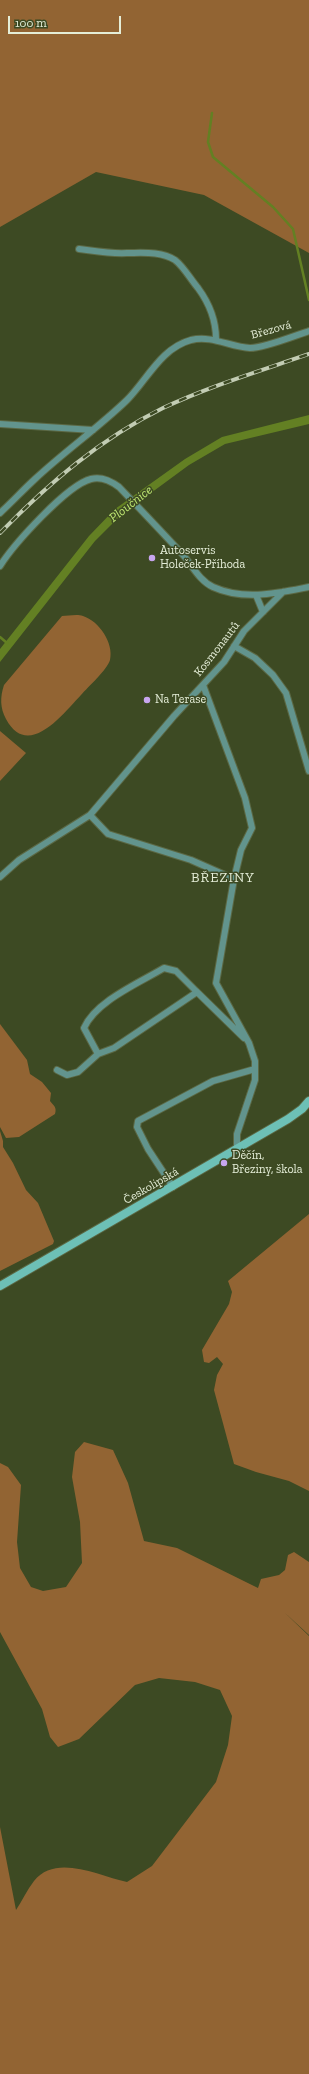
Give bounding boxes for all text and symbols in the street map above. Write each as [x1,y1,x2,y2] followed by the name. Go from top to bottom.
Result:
[10,8,123,34] scale bar
[15,16,47,30] text: 100 m
[249,318,293,342] street label: Březová
[106,482,156,526] water label: Ploučnice
[160,544,245,572] place label: Autoservis Holeček-Příhoda
[147,553,157,563] marker: Autoservis Holeček-Příhoda
[191,619,243,679] street label: Kosmonautů
[155,693,206,707] place label: Na Terase
[142,695,152,705] marker: Na Terase
[191,870,255,886] district label: BŘEZINY
[232,1149,303,1177] place label: Děčín, Březiny, škola
[219,1158,229,1168] marker: Děčín, Březiny, škola
[121,1164,181,1208] street label: Českolipská

